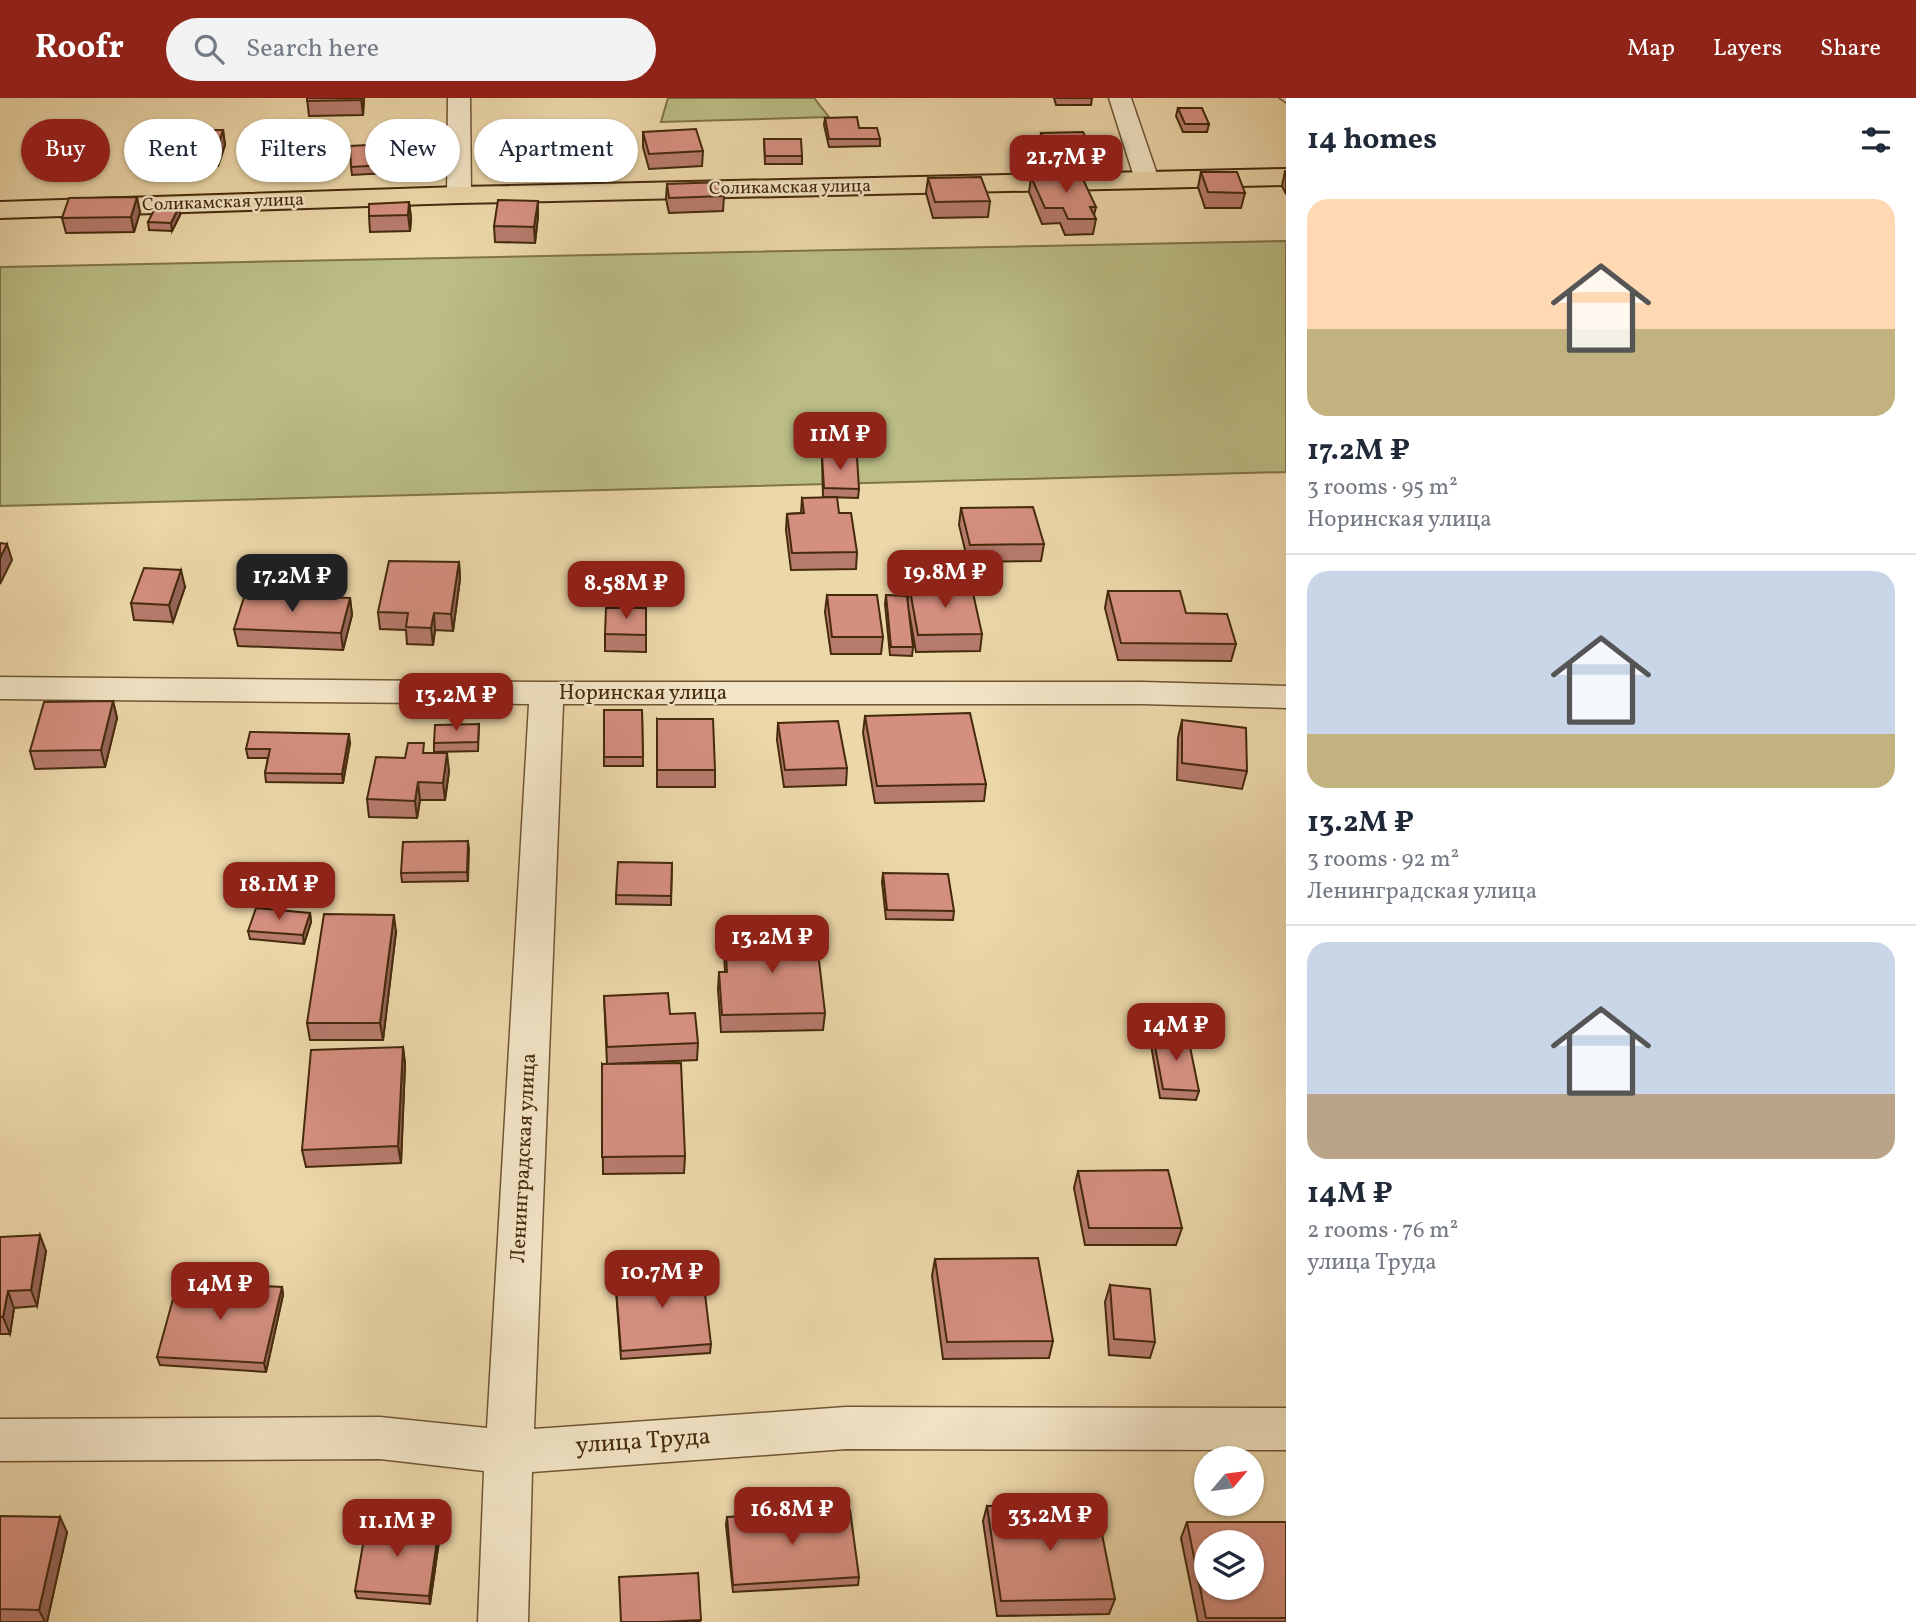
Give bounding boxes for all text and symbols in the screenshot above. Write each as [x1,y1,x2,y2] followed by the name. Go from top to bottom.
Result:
[166,18,656,81] search box
[35,26,124,72] text: Roofr
[190,30,228,68] icon: search
[246,31,379,67] text: Search here
[1627,32,1675,66] text: Map
[1713,32,1782,66] text: Layers
[1820,32,1881,66] text: Share
[21,119,110,182] chip: Buy
[124,119,222,182] chip: Rent
[236,119,351,182] chip: Filters
[365,119,460,182] chip: New
[474,119,638,182] chip: Apartment
[1307,119,1437,161] text: 14 homes
[1857,121,1895,159] icon: filters
[1001,136,1131,195] pin: 21.7M ₽
[1026,142,1106,174] text: 21.7M ₽
[709,174,871,202] street label: Соликамская улица
[142,188,304,218] street label: Соликамская улица
[1538,245,1664,371] icon: home
[791,412,889,472] pin: 11M ₽
[809,419,871,451] text: 11M ₽
[1307,430,1410,472] text: 17.2M ₽
[1307,472,1458,504] text: 3 rooms · 95 m²
[1307,504,1492,536] text: Норинская улица
[880,550,1010,610] pin: 19.8M ₽
[227,554,357,614] pin: 17.2M ₽
[903,557,987,589] text: 19.8M ₽
[252,561,332,593] text: 17.2M ₽
[561,561,691,621] pin: 8.58M ₽
[584,568,668,600] text: 8.58M ₽
[1538,617,1664,743] icon: home
[391,674,521,733] pin: 13.2M ₽
[559,679,727,708] street label: Норинская улица
[415,680,497,712] text: 13.2M ₽
[1307,802,1414,844] text: 13.2M ₽
[1307,844,1459,876] text: 3 rooms · 92 m²
[214,862,344,922] pin: 18.1M ₽
[239,869,319,901] text: 18.1M ₽
[1307,876,1537,908] text: Ленинградская улица
[707,916,837,975] pin: 13.2M ₽
[731,922,813,954] text: 13.2M ₽
[1538,988,1664,1114] icon: home
[1127,1004,1225,1063] pin: 14M ₽
[1143,1010,1209,1042] text: 14M ₽
[504,1052,544,1264] street label: Ленинградская улица
[1307,1173,1393,1215] text: 14M ₽
[1307,1215,1458,1247] text: 2 rooms · 76 m²
[1307,1247,1437,1279] text: улица Труда
[597,1250,727,1310] pin: 10.7M ₽
[621,1257,703,1289] text: 10.7M ₽
[171,1262,269,1322] pin: 14M ₽
[187,1269,253,1301] text: 14M ₽
[574,1420,712,1464] street label: улица Труда
[1194,1446,1264,1516] north arrow
[1194,1446,1264,1600] map controls
[727,1488,857,1547] pin: 16.8M ₽
[750,1494,834,1526] text: 16.8M ₽
[985,1494,1115,1553] pin: 33.2M ₽
[332,1500,462,1559] pin: 11.1M ₽
[1008,1500,1092,1532] text: 33.2M ₽
[359,1506,435,1538] text: 11.1M ₽
[1194,1530,1264,1600] button: layers

